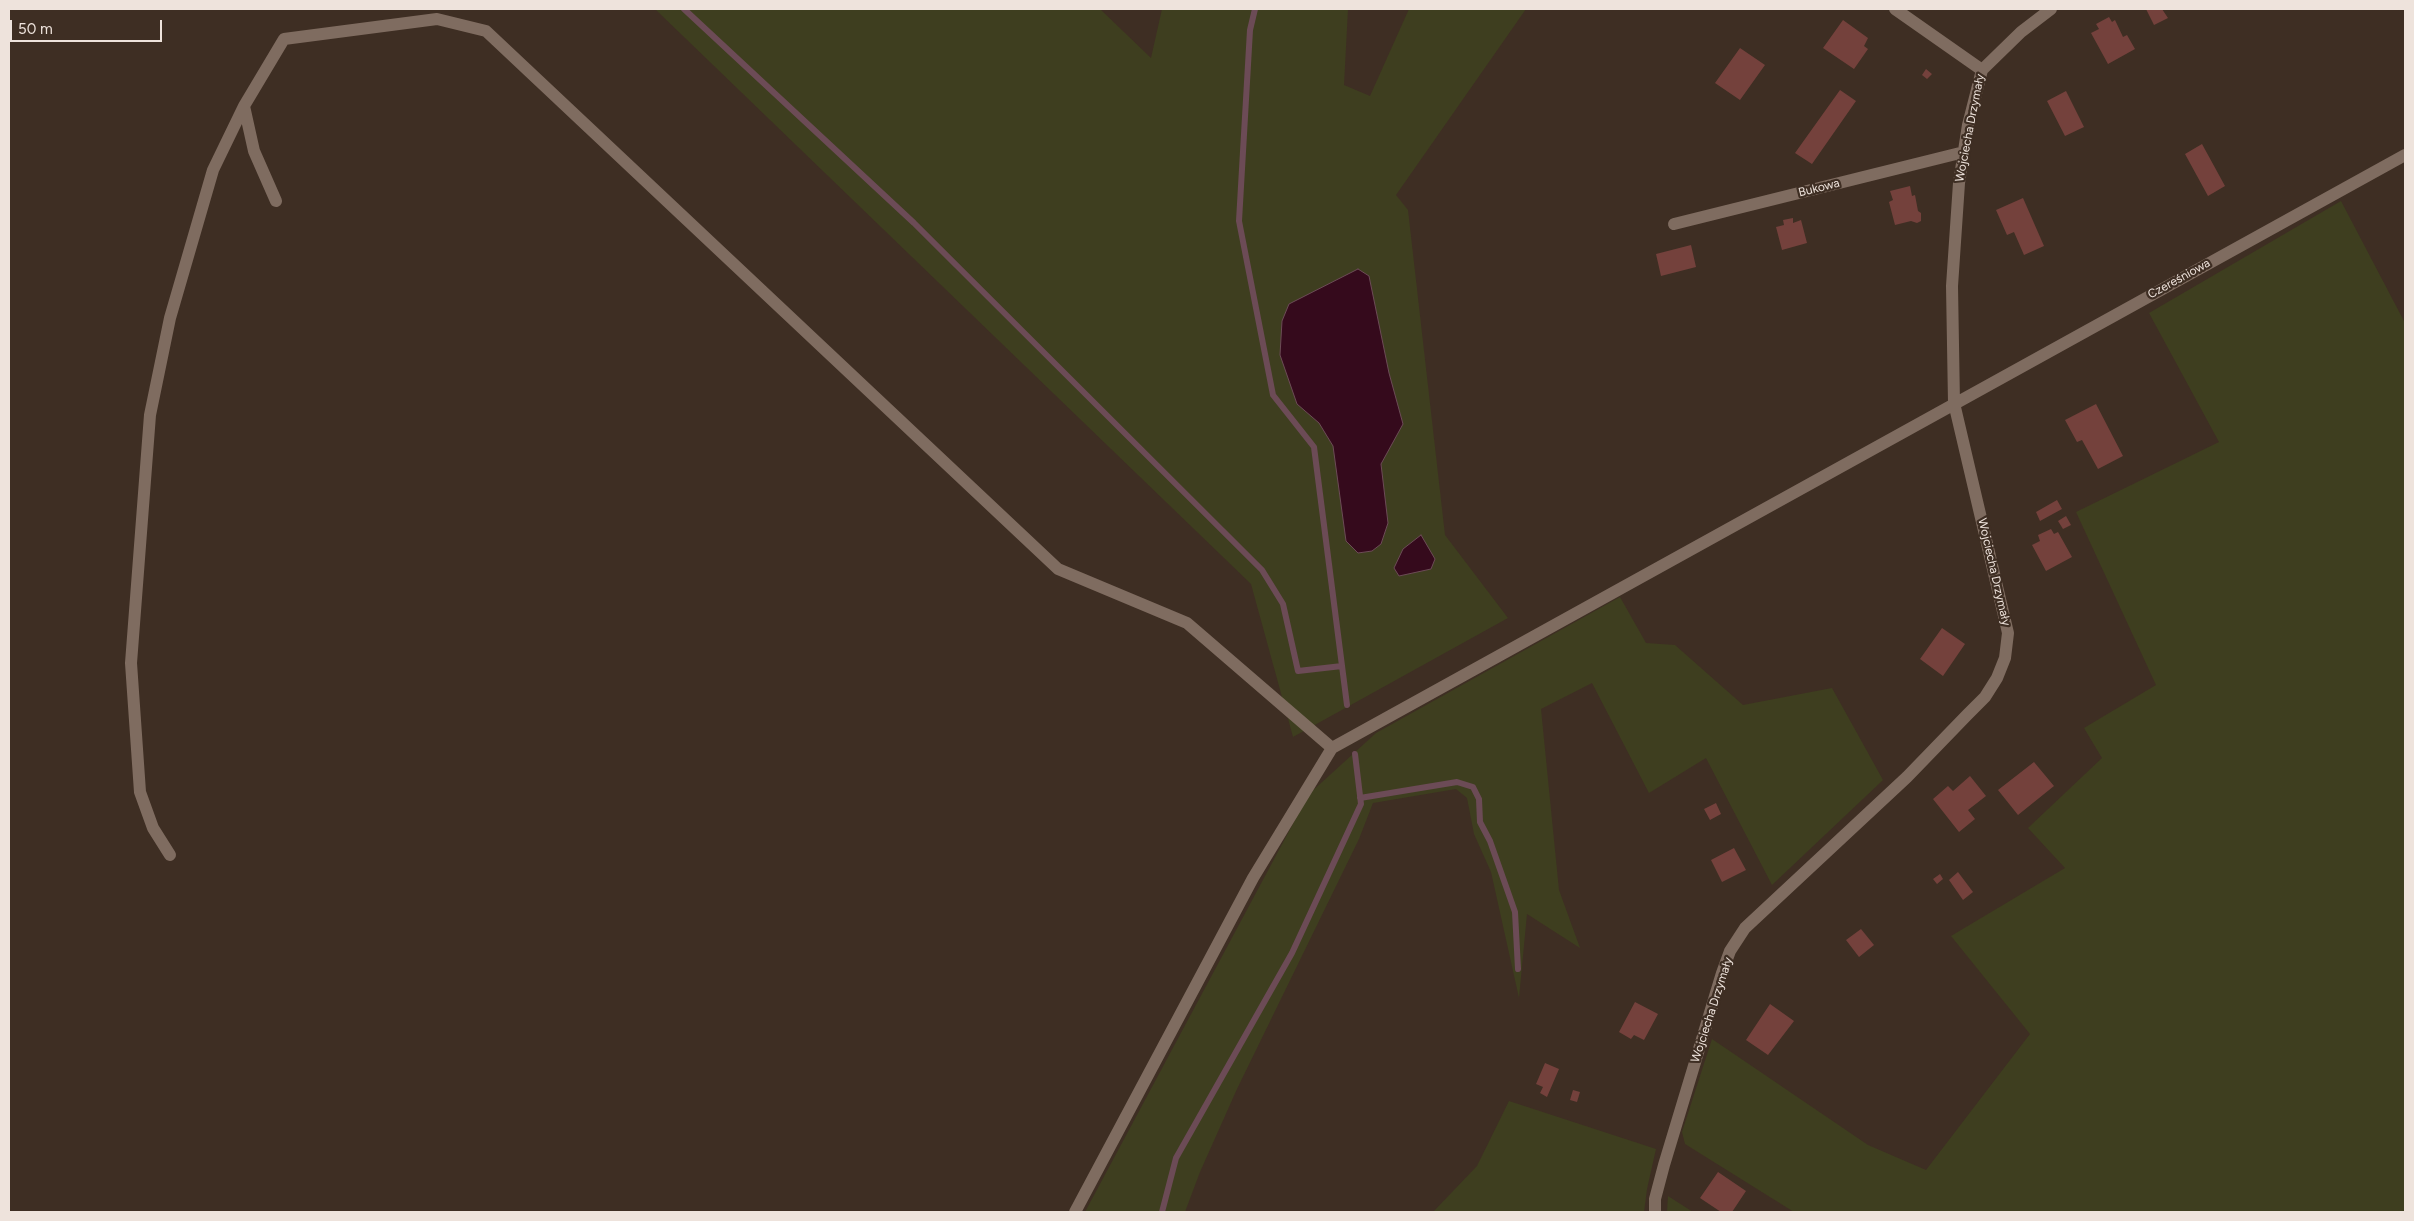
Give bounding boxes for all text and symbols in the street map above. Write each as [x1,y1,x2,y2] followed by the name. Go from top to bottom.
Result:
[12,10,165,42] scale bar
[18,20,53,38] text: 50 m
[1952,73,1988,183] street label: Wojciecha Drzymały
[1797,176,1841,200] street label: Bukowa
[2145,256,2213,302] street label: Czereśniowa
[1975,517,2013,627] street label: Wojciecha Drzymały
[1688,956,1736,1064] street label: Wojciecha Drzymały

